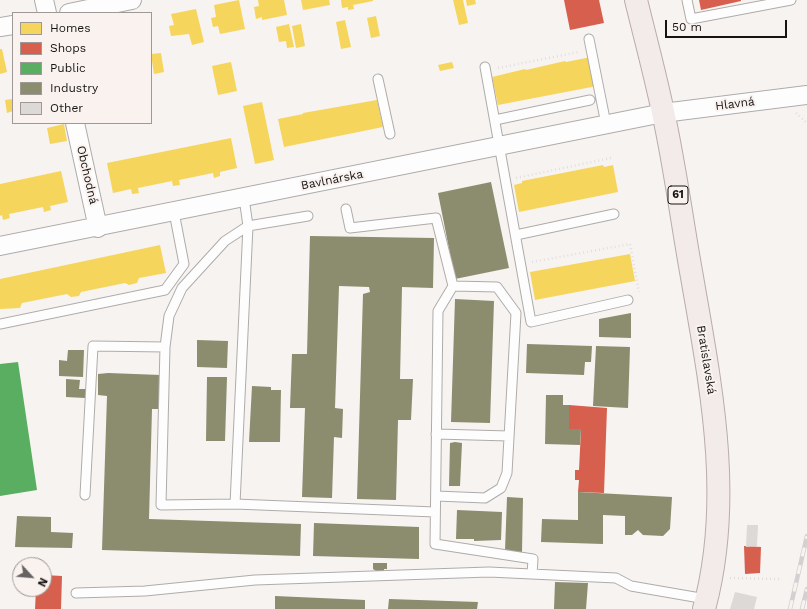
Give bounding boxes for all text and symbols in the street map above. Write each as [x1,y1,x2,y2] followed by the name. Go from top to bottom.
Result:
[12,12,152,124] legend
[667,12,789,38] scale bar
[672,20,702,34] text: 50 m
[50,21,91,35] text: Homes
[50,41,86,55] text: Shops
[50,61,86,75] text: Public
[50,81,98,95] text: Industry
[715,94,755,114] street label: Hlavná
[50,101,83,115] text: Other
[73,144,101,206] street label: Obchodná
[300,167,364,193] street label: Bavlnárska
[668,186,688,204] road number: 61
[693,324,719,396] street label: Bratislavská
[12,557,52,597] north arrow
[35,576,50,589] text: N

